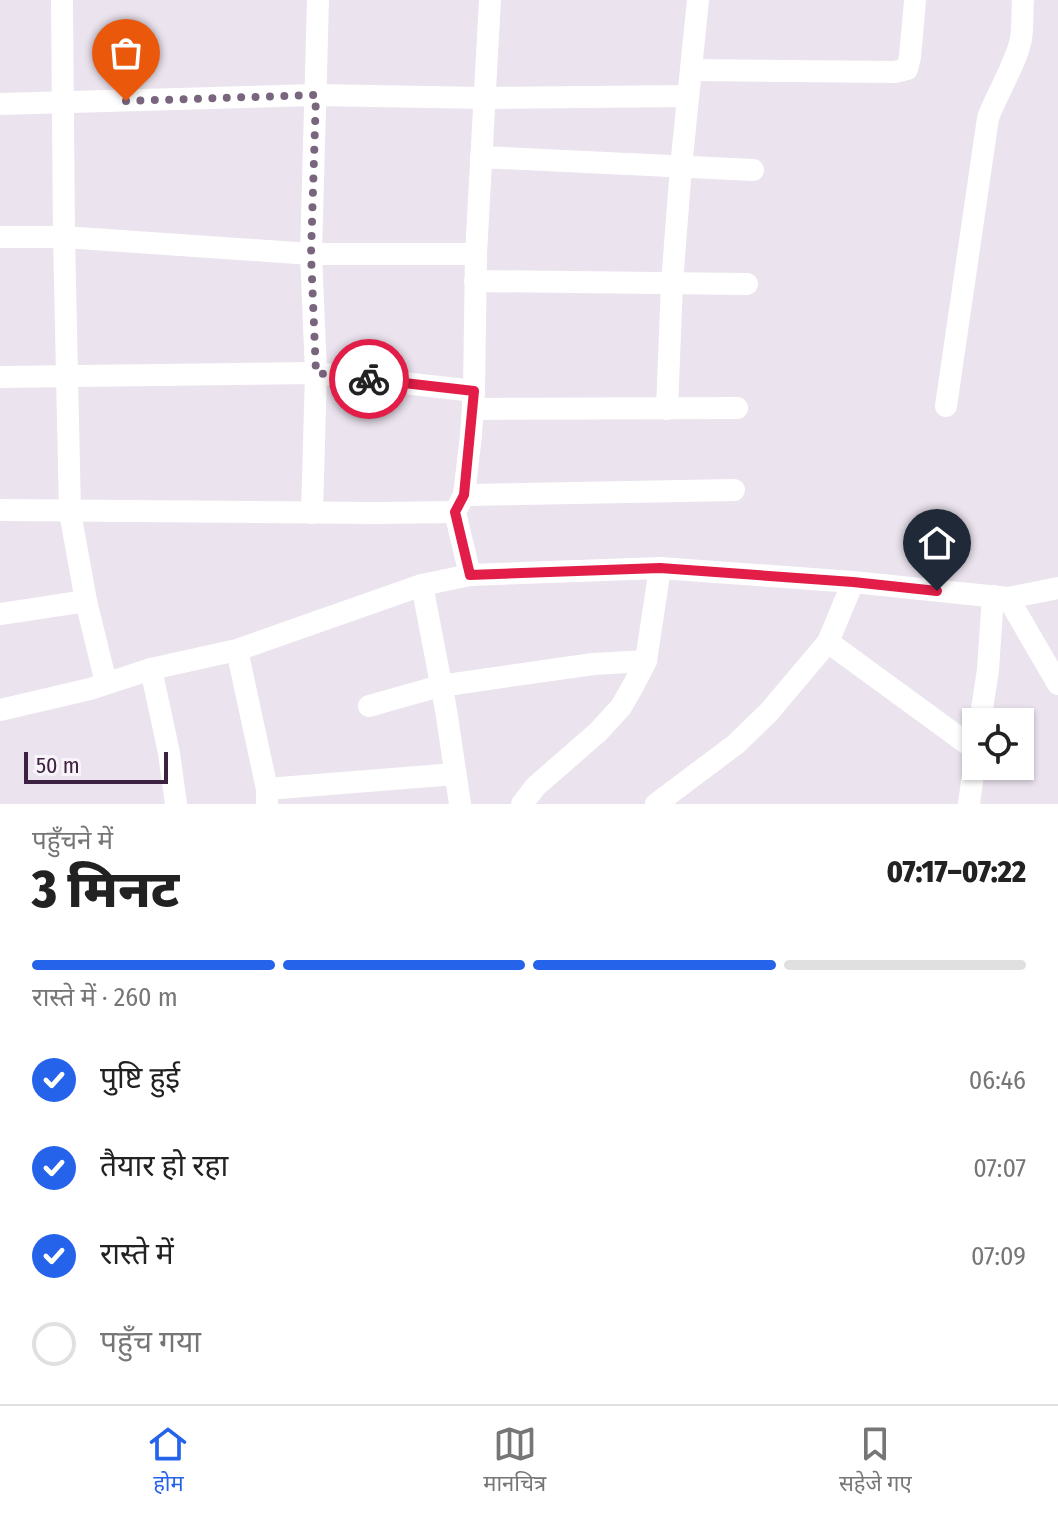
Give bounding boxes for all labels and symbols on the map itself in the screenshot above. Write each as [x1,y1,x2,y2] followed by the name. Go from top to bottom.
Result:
[92,19,160,101] pin
[329,339,409,419] courier
[903,509,971,591] pin
[24,748,168,784] scale bar

